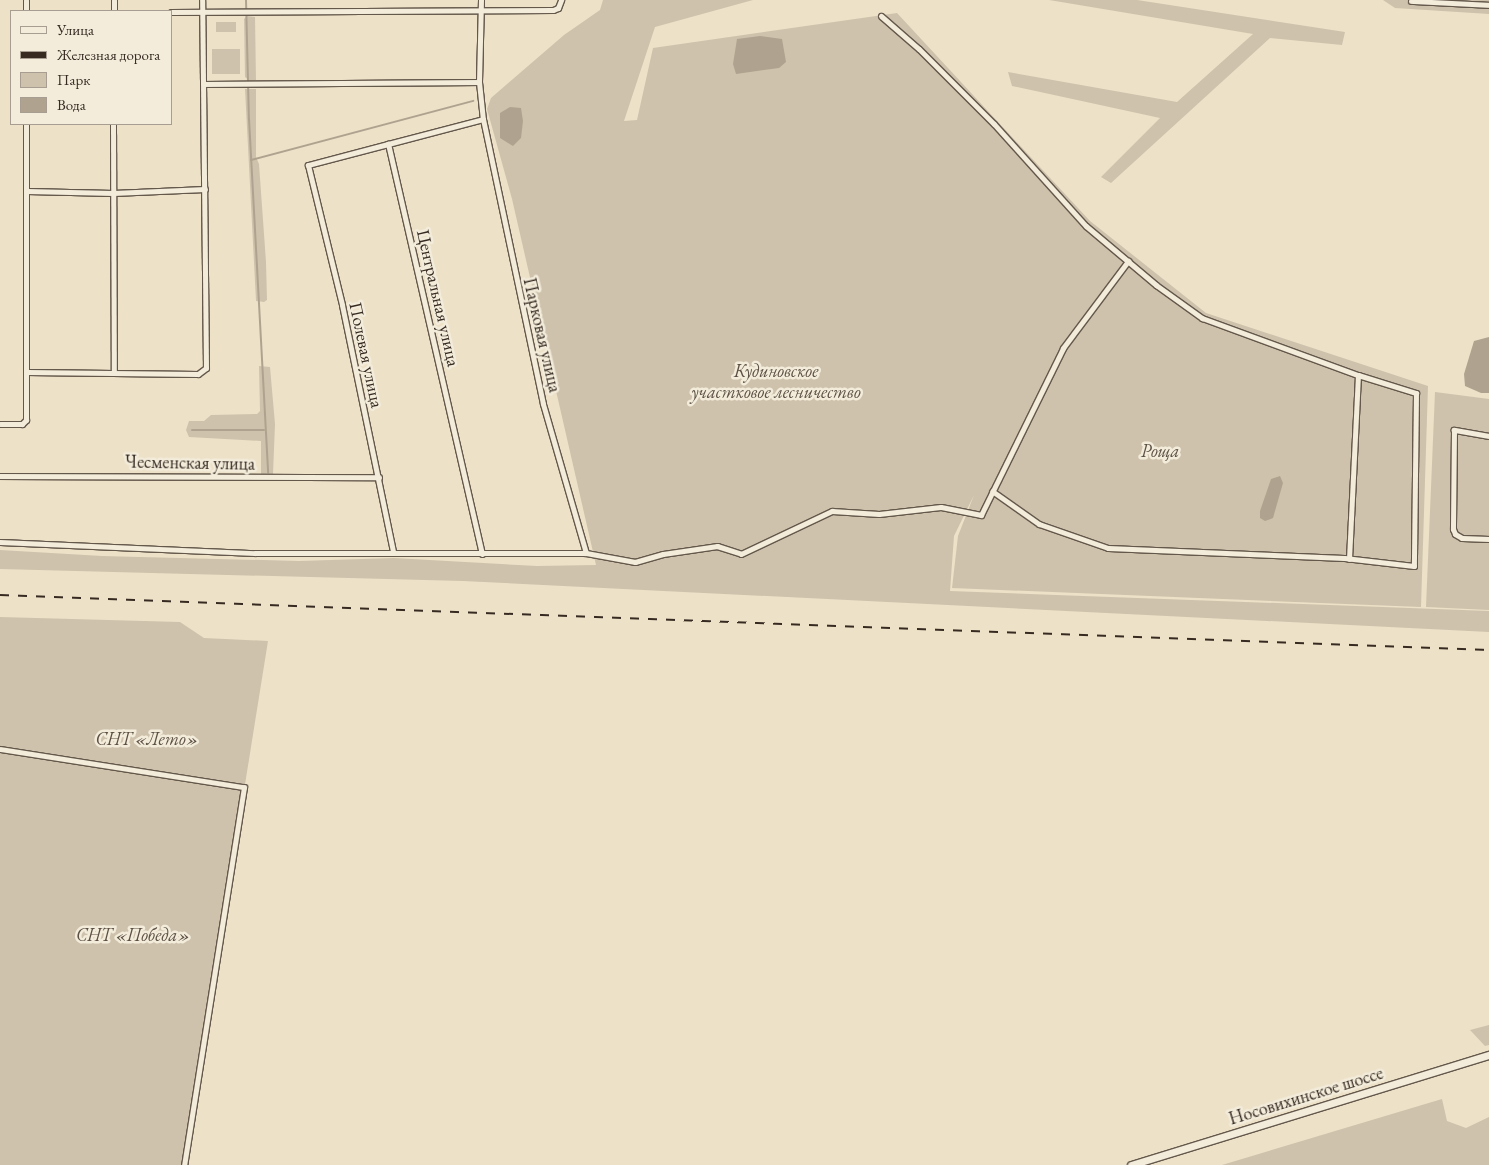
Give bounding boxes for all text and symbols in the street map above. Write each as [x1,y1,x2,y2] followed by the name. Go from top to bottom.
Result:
[10,10,172,125] legend
[57,20,94,39] text: Улица
[57,45,160,64] text: Железная дорога
[57,70,90,89] text: Парк
[57,95,86,114] text: Вода
[412,227,464,369] street label: Центральная улица
[518,276,566,394] street label: Парковая улица
[344,300,388,410] street label: Полевая улица
[691,361,861,404] park label: Кудиновское участковое лесничество
[1141,440,1179,462] park label: Роща
[125,451,255,475] street label: Чесменская улица
[96,728,198,750] park label: СНТ «Лето»
[76,924,190,946] park label: СНТ «Победа»
[1226,1062,1386,1130] street label: Носовихинское шоссе

